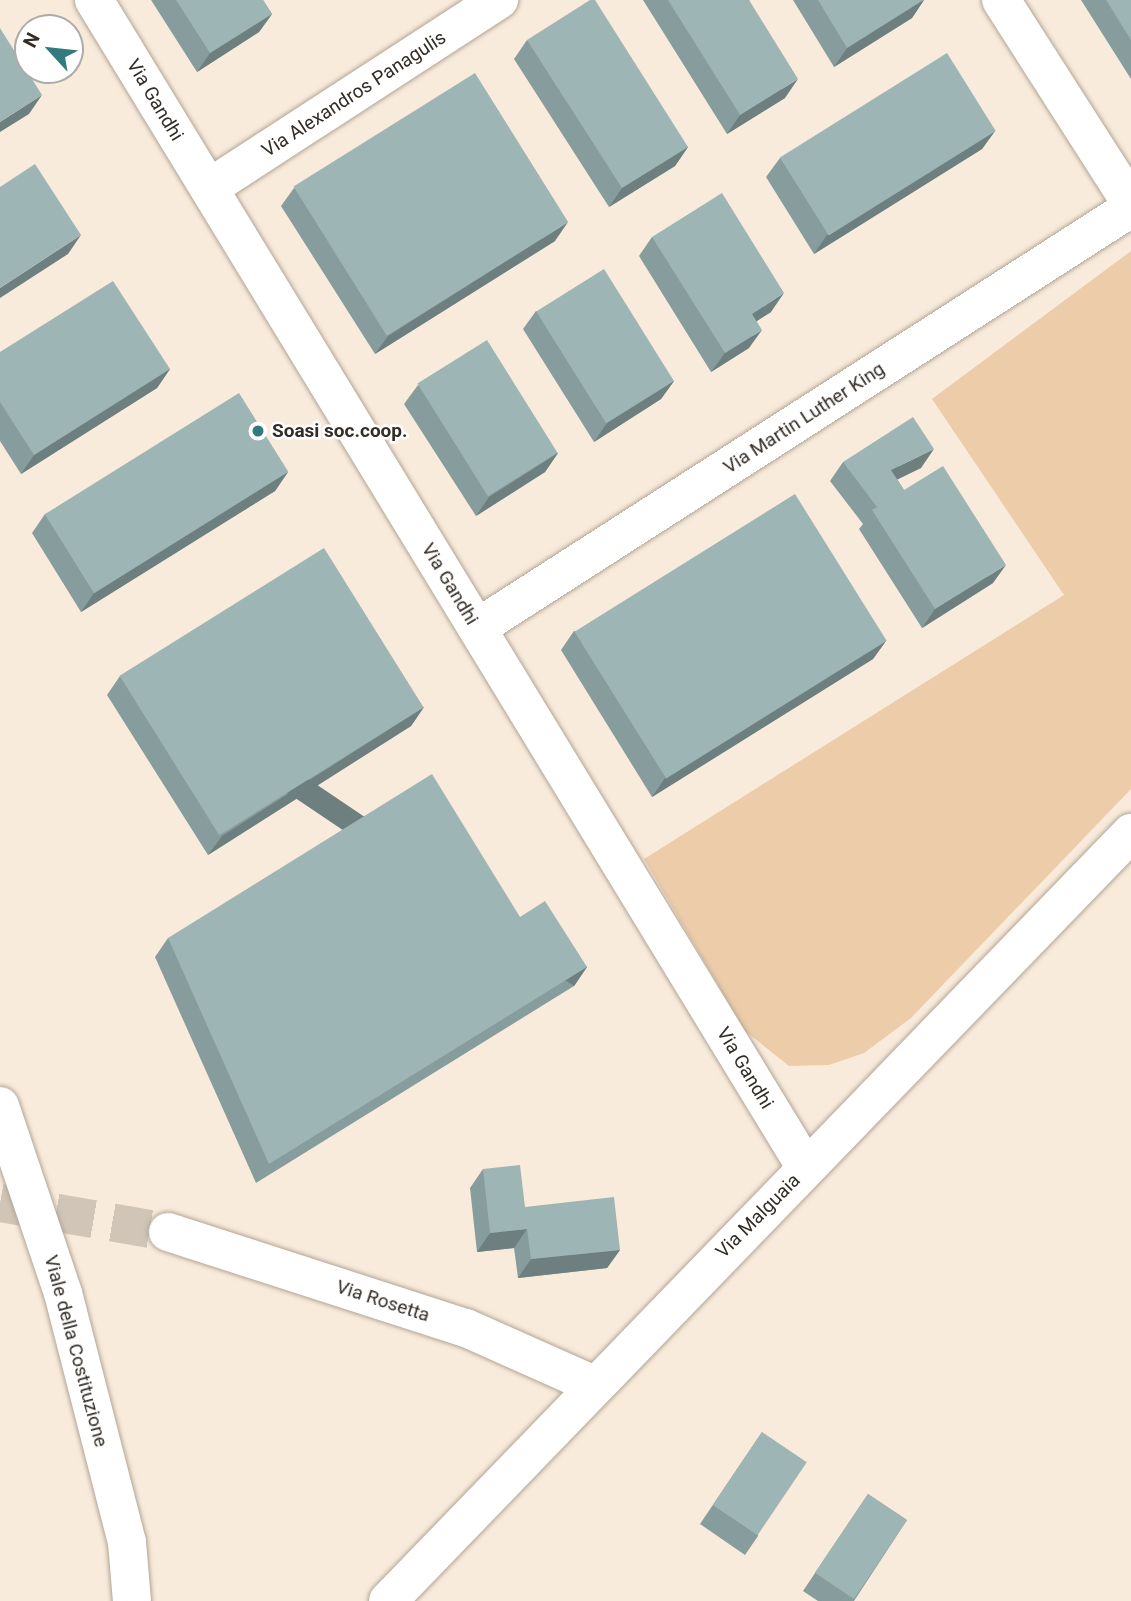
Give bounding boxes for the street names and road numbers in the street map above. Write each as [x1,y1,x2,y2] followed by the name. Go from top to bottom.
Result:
[258,26,450,162] street label: Via Alexandros Panagulis
[122,55,188,145] street label: Via Gandhi
[719,357,889,479] street label: Via Martin Luther King
[417,539,483,629] street label: Via Gandhi
[712,1023,778,1113] street label: Via Gandhi
[711,1169,805,1263] street label: Via Malguaia
[39,1253,113,1449] street label: Viale della Costituzione
[333,1275,433,1327] street label: Via Rosetta

